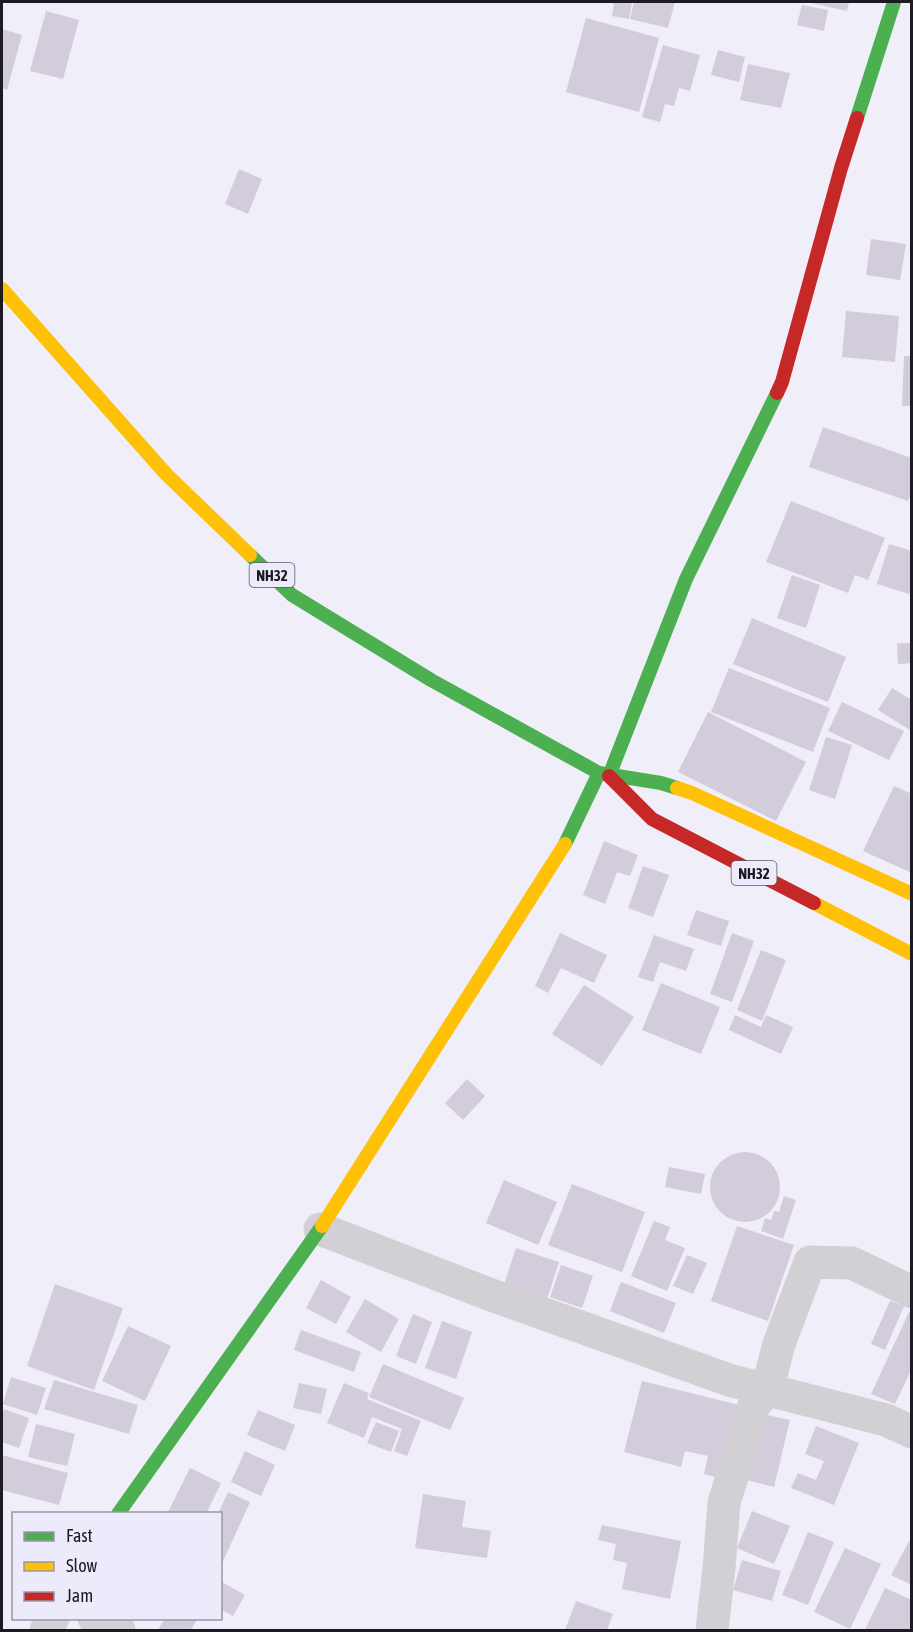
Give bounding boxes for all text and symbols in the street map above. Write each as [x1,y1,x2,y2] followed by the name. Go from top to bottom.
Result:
[250,563,294,587] road number: NH32
[732,861,777,885] road number: NH32
[12,1512,222,1620] legend
[66,1525,93,1546] text: Fast
[66,1555,97,1576] text: Slow
[66,1585,93,1606] text: Jam

